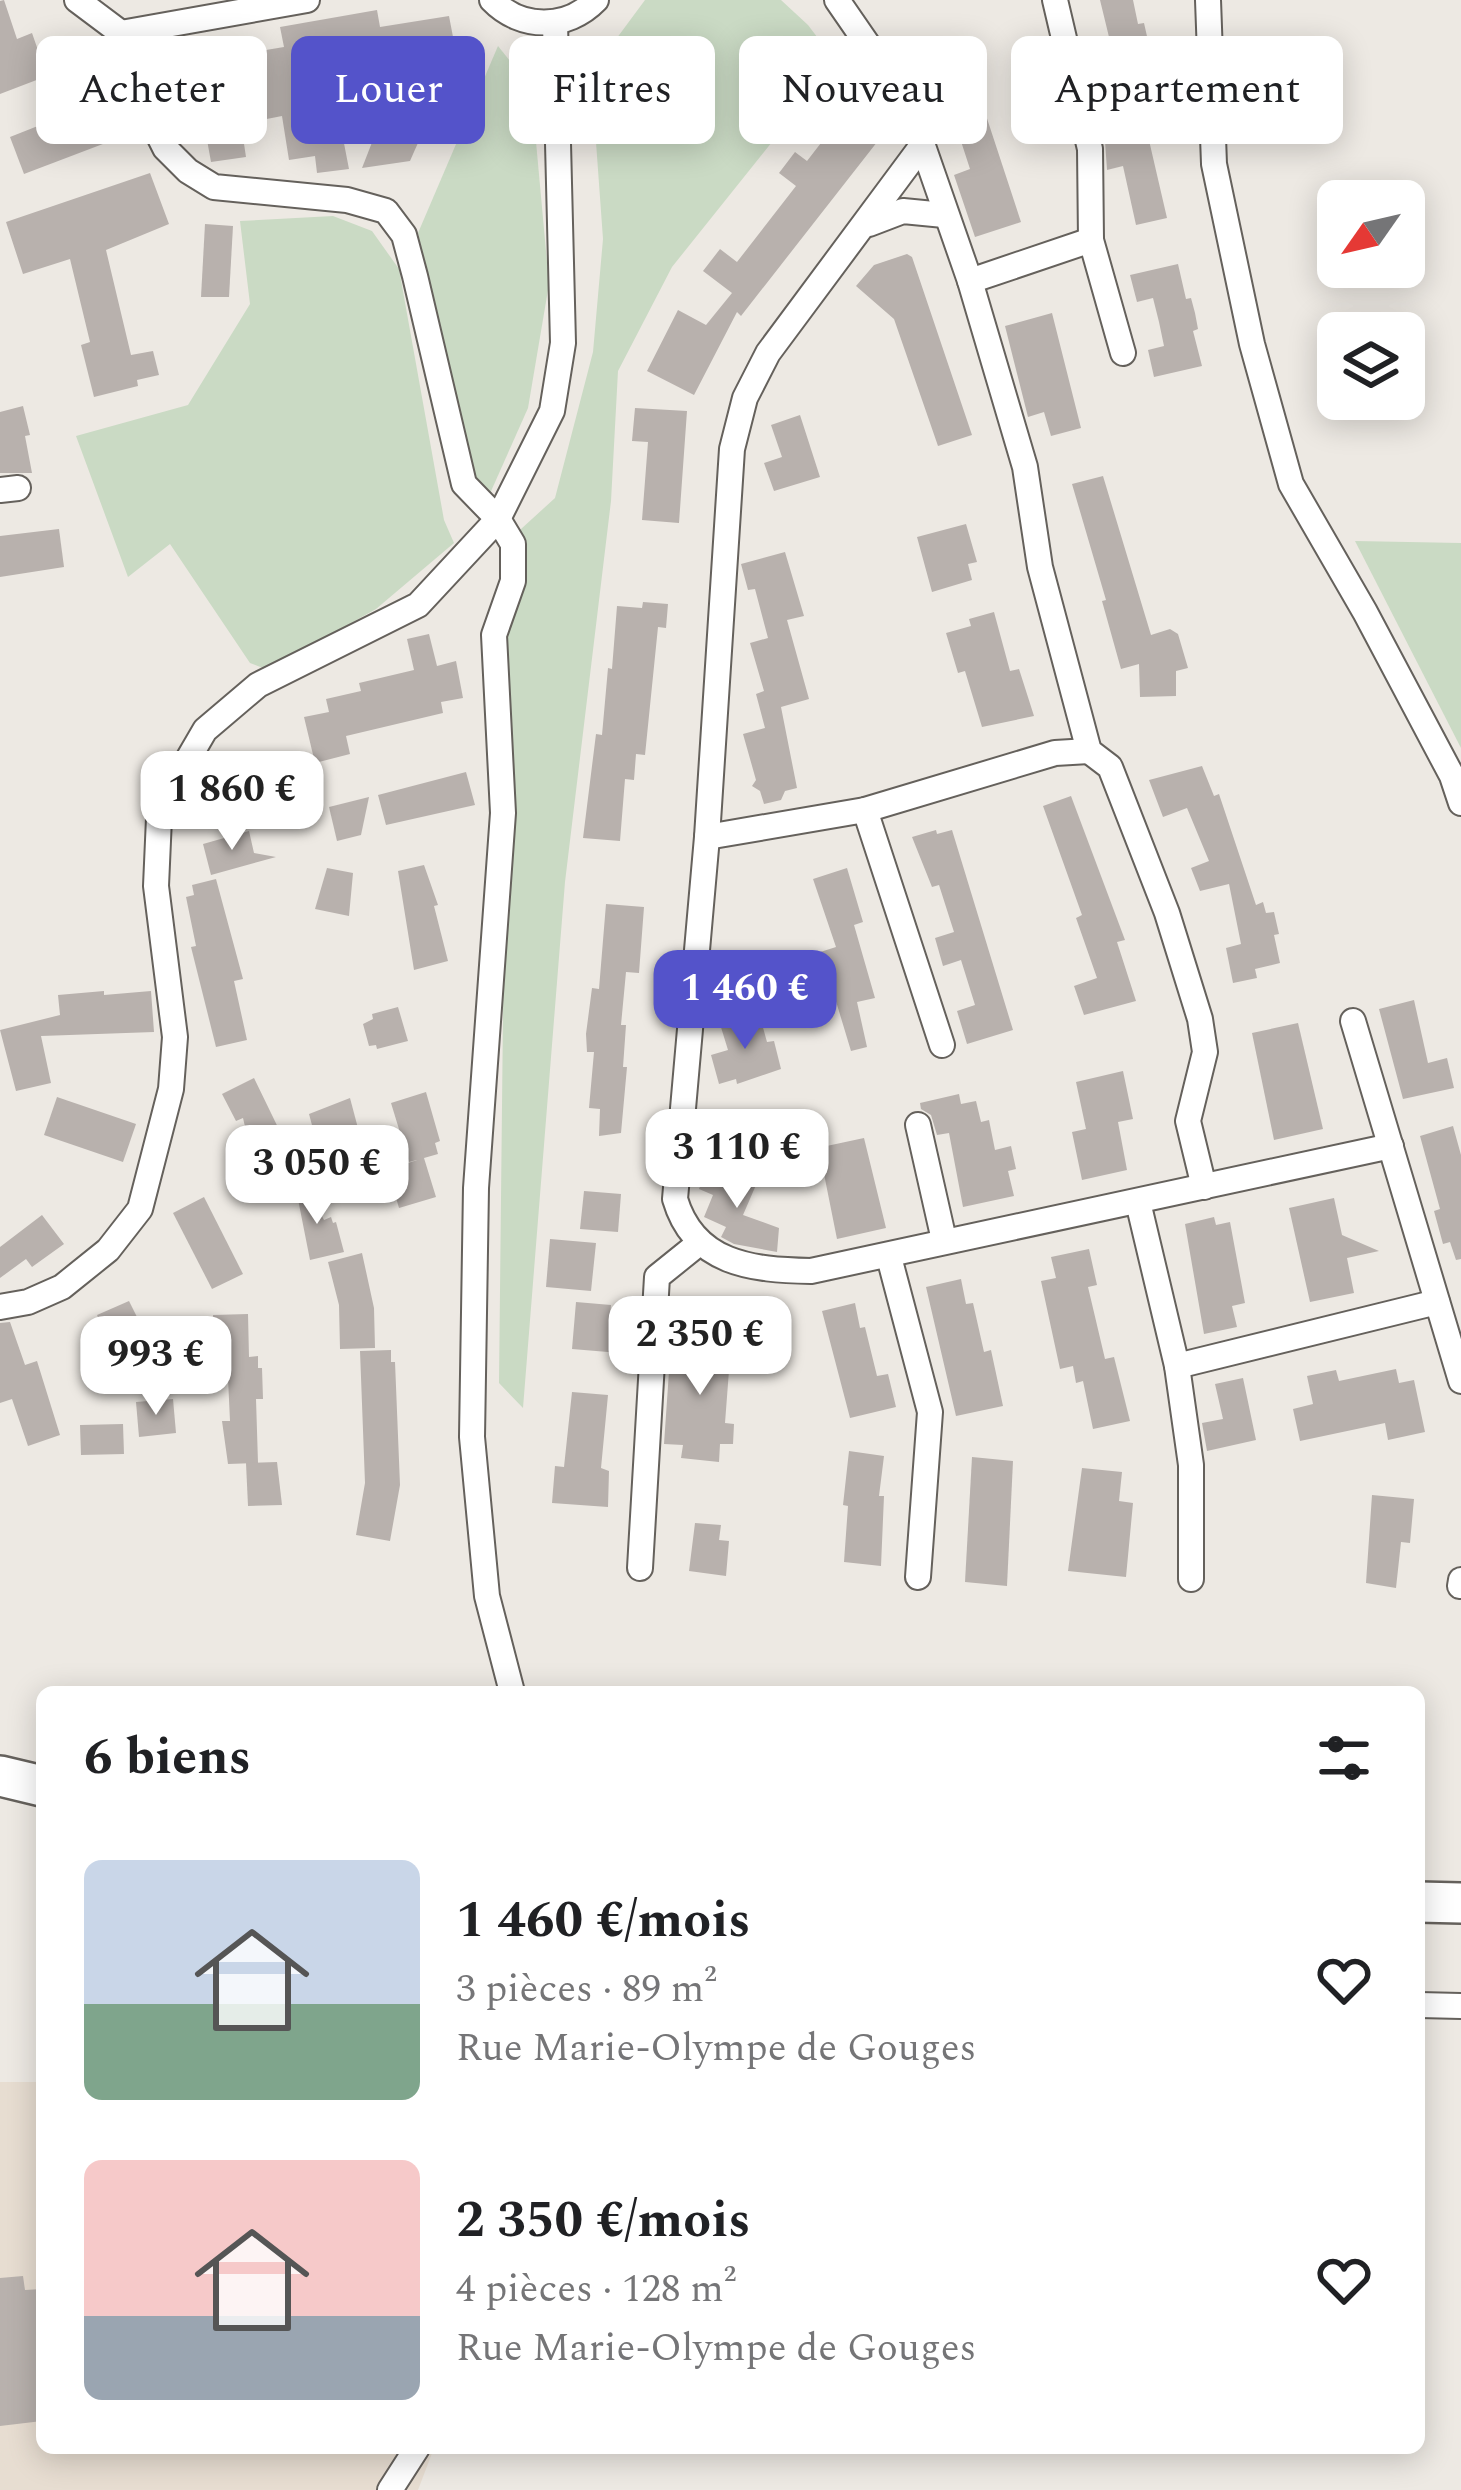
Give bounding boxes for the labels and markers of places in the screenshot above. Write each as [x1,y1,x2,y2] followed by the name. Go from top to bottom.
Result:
[121,751,343,853] pin: 1 860 €
[634,950,856,1052] pin: 1 460 €
[626,1109,848,1211] pin: 3 110 €
[206,1125,428,1227] pin: 3 050 €
[589,1296,811,1398] pin: 2 350 €
[72,1316,240,1418] pin: 993 €

